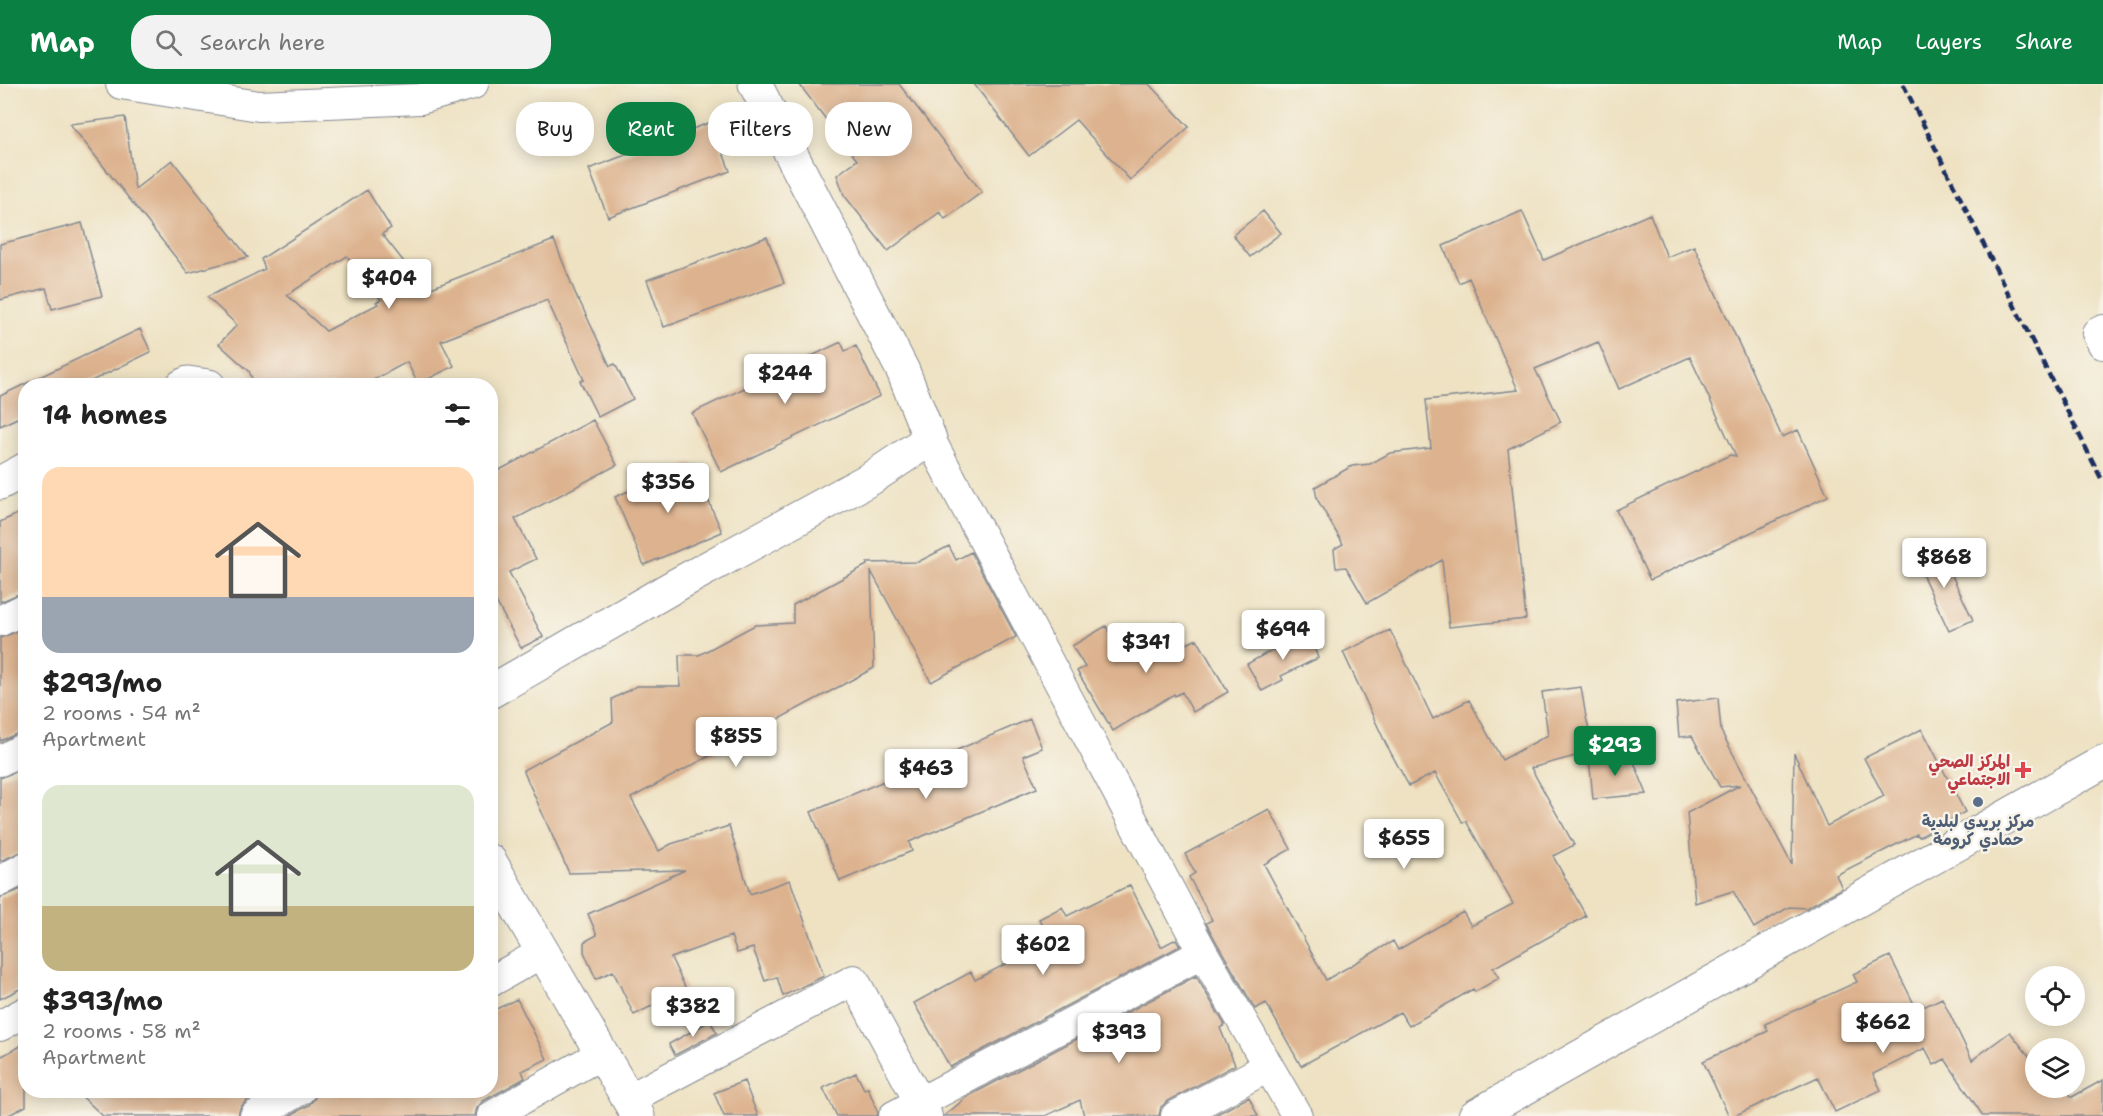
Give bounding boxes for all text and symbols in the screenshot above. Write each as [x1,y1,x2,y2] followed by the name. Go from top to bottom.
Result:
[131,15,551,69] search box
[30,23,95,61] text: Map
[152,26,185,59] icon: search
[200,28,325,57] text: Search here
[1837,28,1882,56] text: Map
[1915,28,1982,56] text: Layers
[2015,28,2073,56] text: Share
[516,102,594,156] chip: Buy
[606,102,696,156] chip: Rent
[708,102,813,156] chip: Filters
[825,102,912,156] chip: New
[353,259,425,310] pin: $404
[361,265,417,291] text: $404
[749,354,821,405] pin: $244
[758,360,812,386] text: $244
[42,397,168,432] text: 14 homes
[441,398,474,431] icon: filters
[632,463,704,514] pin: $356
[641,469,695,495] text: $356
[204,506,312,614] icon: home
[1908,538,1980,589] pin: $868
[1916,544,1972,570] text: $868
[1247,610,1319,661] pin: $694
[1256,616,1310,642] text: $694
[1110,623,1182,674] pin: $341
[1121,629,1171,655] text: $341
[42,665,162,700] text: $293/mo
[42,700,201,726] text: 2 rooms · 54 m²
[700,717,772,768] pin: $855
[710,723,762,749] text: $855
[42,726,146,752] text: Apartment
[1579,726,1651,777] pin: $293
[1588,732,1642,758] text: $293
[890,749,962,800] pin: $463
[1929,751,2010,794] place label: المركز الصحي الاجتماعي
[899,755,953,781] text: $463
[2014,761,2032,779] marker: المركز الصحي الاجتماعي
[1971,795,1985,809] marker: مركز بريدي لبلدية حمادي كرومة
[1922,811,2034,852] place label: مركز بريدي لبلدية حمادي كرومة
[1368,819,1440,870] pin: $655
[204,824,312,932] icon: home
[1378,825,1430,851] text: $655
[1007,925,1079,976] pin: $602
[1016,931,1070,957] text: $602
[2025,966,2085,1098] map controls
[2025,966,2085,1026] button: locate
[42,983,163,1018] text: $393/mo
[657,987,729,1038] pin: $382
[665,993,721,1019] text: $382
[1847,1003,1919,1054] pin: $662
[1855,1009,1911,1035] text: $662
[1083,1013,1155,1064] pin: $393
[42,1018,201,1044] text: 2 rooms · 58 m²
[1092,1019,1146,1045] text: $393
[2025,1038,2085,1098] button: layers
[42,1044,146,1070] text: Apartment

